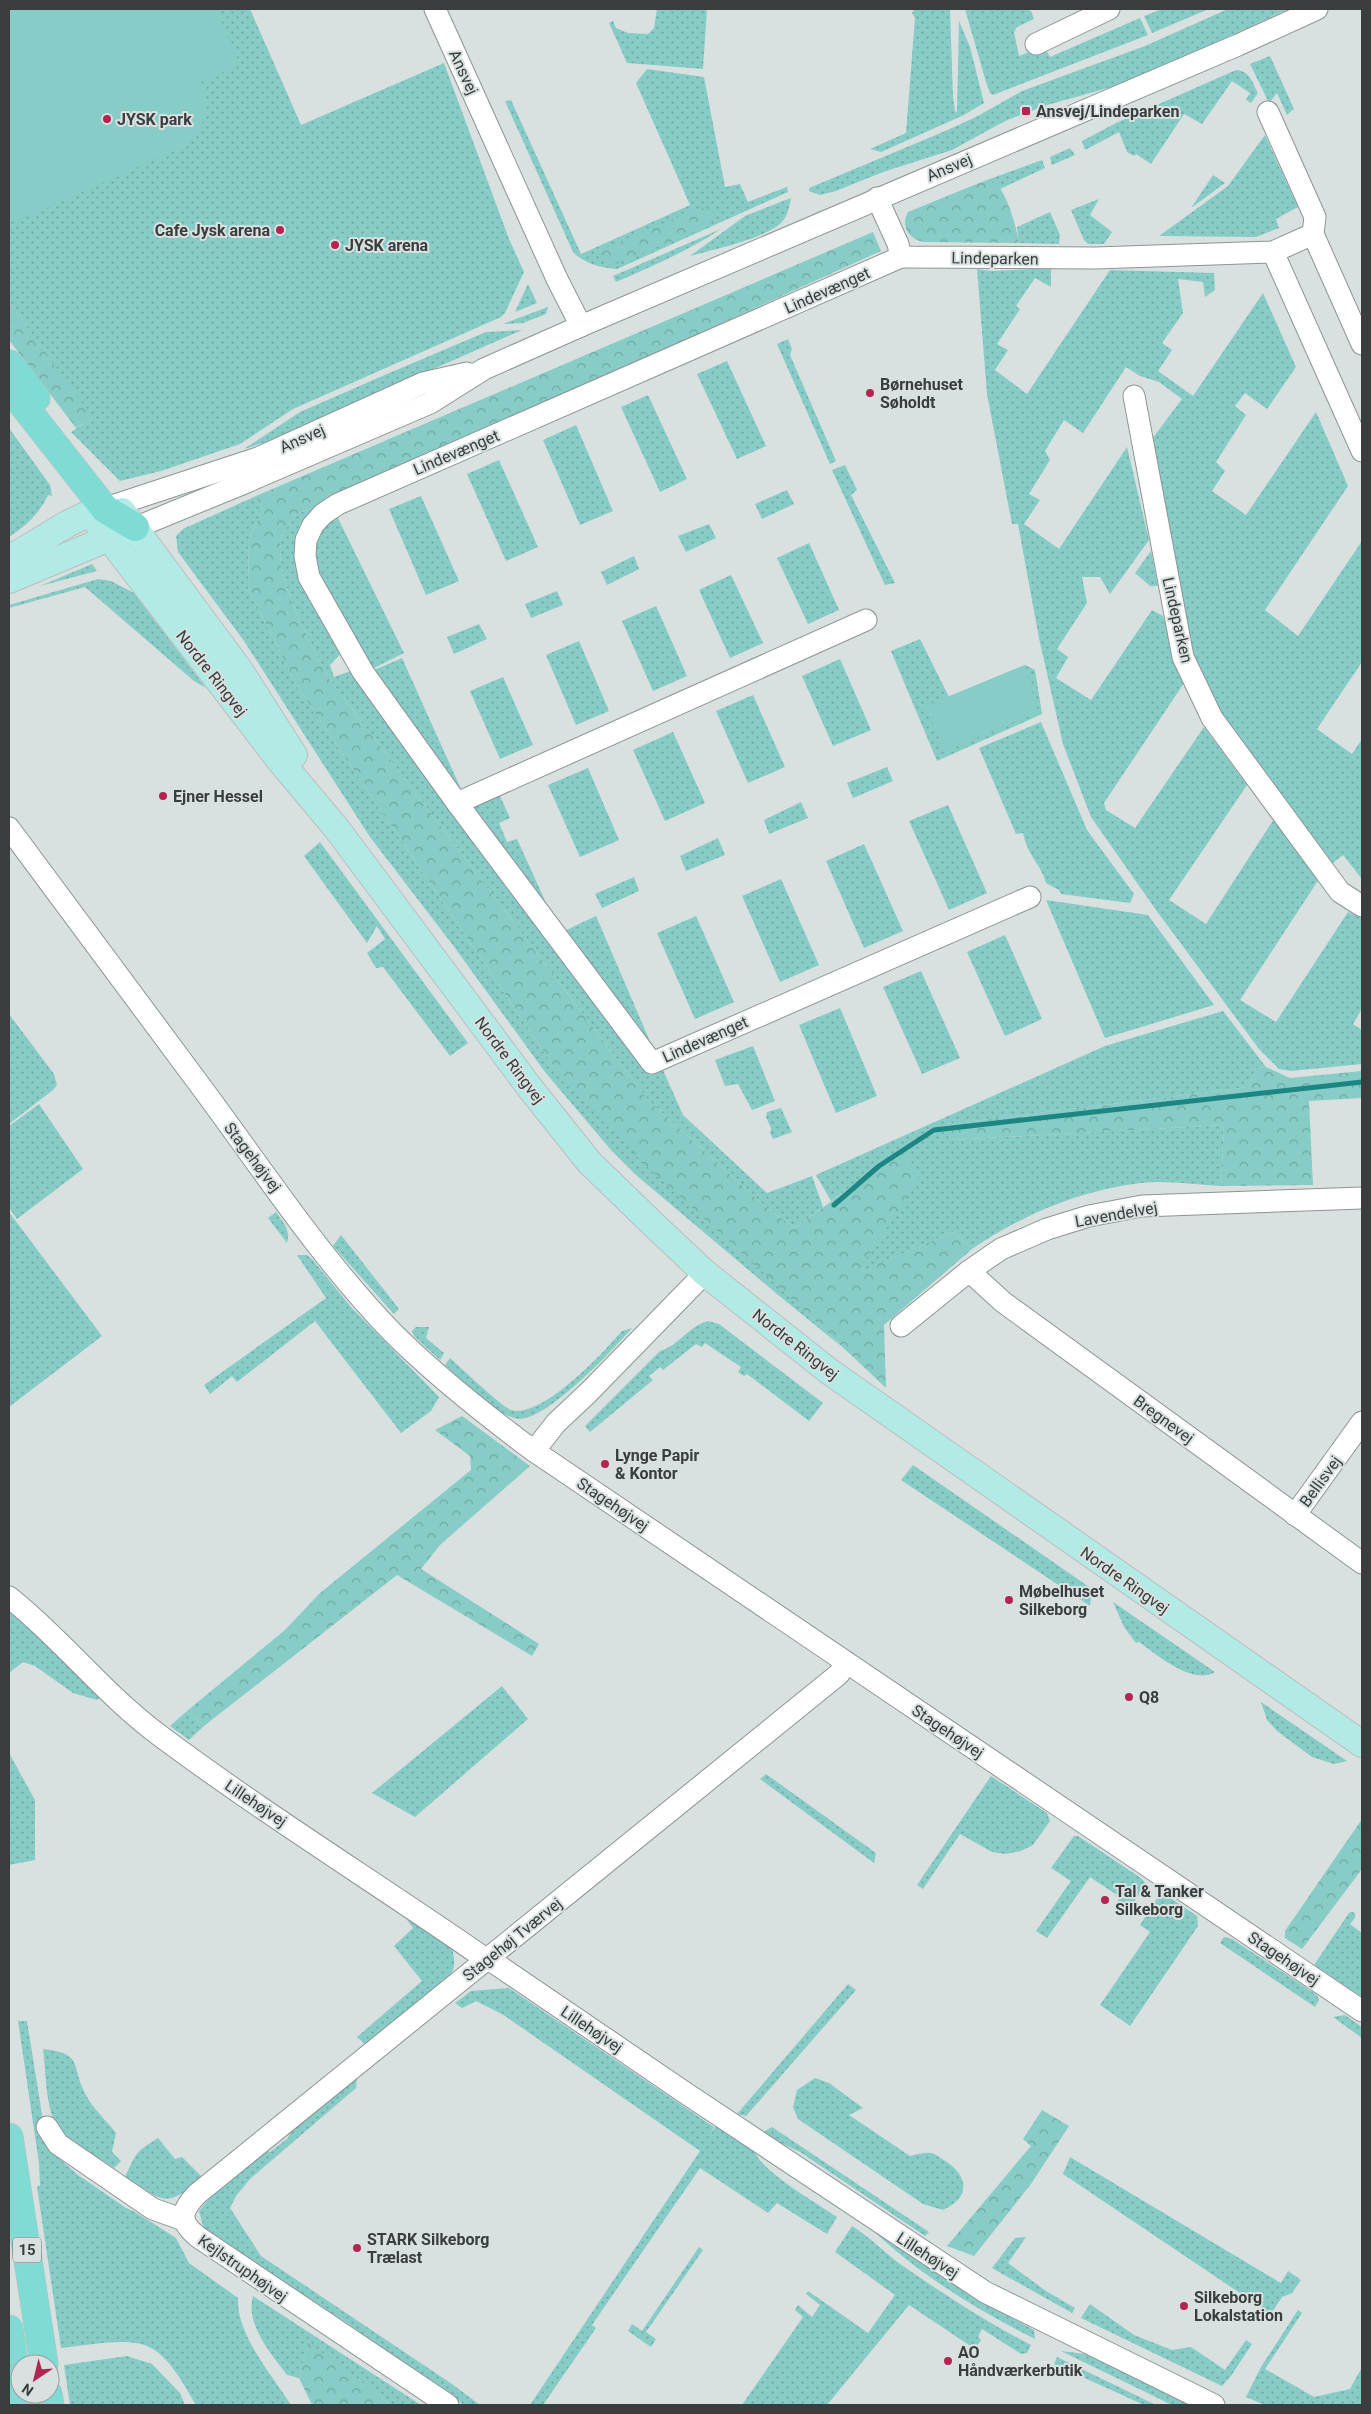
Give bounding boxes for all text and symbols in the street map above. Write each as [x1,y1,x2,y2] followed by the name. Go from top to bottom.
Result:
[445,47,482,98] street label: Ansvej
[1036,102,1179,121] place label: Ansvej/Lindeparken
[1020,105,1032,117] marker: Ansvej/Lindeparken
[117,110,192,129] place label: JYSK park
[101,113,113,125] marker: JYSK park
[924,149,975,185] street label: Ansvej
[155,221,270,240] place label: Cafe Jysk arena
[274,224,286,236] marker: Cafe Jysk arena
[345,236,429,255] place label: JYSK arena
[329,239,341,251] marker: JYSK arena
[951,248,1039,269] street label: Lindeparken
[782,263,873,318] street label: Lindevænget
[880,375,963,412] place label: Børnehuset Søholdt
[864,387,876,399] marker: Børnehuset Søholdt
[277,420,328,457] street label: Ansvej
[410,426,502,479] street label: Lindevænget
[1158,575,1197,665] street label: Lindeparken
[172,626,251,720] street label: Nordre Ringvej
[173,787,263,806] place label: Ejner Hessel
[157,790,169,802] marker: Ejner Hessel
[660,1012,751,1067] street label: Lindevænget
[471,1013,549,1108] street label: Nordre Ringvej
[220,1119,285,1196] street label: Stagehøjvej
[1073,1198,1159,1231] street label: Lavendelvej
[749,1305,843,1384] street label: Nordre Ringvej
[1130,1391,1198,1448] street label: Bregnevej
[615,1446,699,1483] place label: Lynge Papir & Kontor
[1296,1452,1345,1510] street label: Bellisvej
[599,1458,611,1470] marker: Lynge Papir & Kontor
[573,1473,652,1535] street label: Stagehøjvej
[1077,1543,1173,1618] street label: Nordre Ringvej
[1019,1582,1105,1619] place label: Møbelhuset Silkeborg
[1003,1594,1015,1606] marker: Møbelhuset Silkeborg
[1139,1688,1159,1707] place label: Q8
[1123,1691,1135,1703] marker: Q8
[908,1700,987,1762] street label: Stagehøjvej
[221,1776,290,1831] street label: Lillehøjvej
[1115,1882,1204,1919] place label: Tal & Tanker Silkeborg
[459,1894,566,1985] street label: Stagehøj Tværvej
[1099,1894,1111,1906] marker: Tal & Tanker Silkeborg
[1244,1927,1323,1989] street label: Stagehøjvej
[557,2002,626,2057] street label: Lillehøjvej
[893,2228,962,2283] street label: Lillehøjvej
[367,2230,489,2267] place label: STARK Silkeborg Trælast
[194,2231,291,2306] street label: Kejlstruphøjvej
[13,2238,41,2262] road number: 15
[351,2242,363,2254] marker: STARK Silkeborg Trælast
[1194,2288,1283,2325] place label: Silkeborg Lokalstation
[1178,2300,1190,2312] marker: Silkeborg Lokalstation
[958,2343,1083,2380] place label: AO Håndværkerbutik
[10,2354,60,2404] north arrow
[942,2355,954,2367] marker: AO Håndværkerbutik
[19,2380,36,2399] text: N

